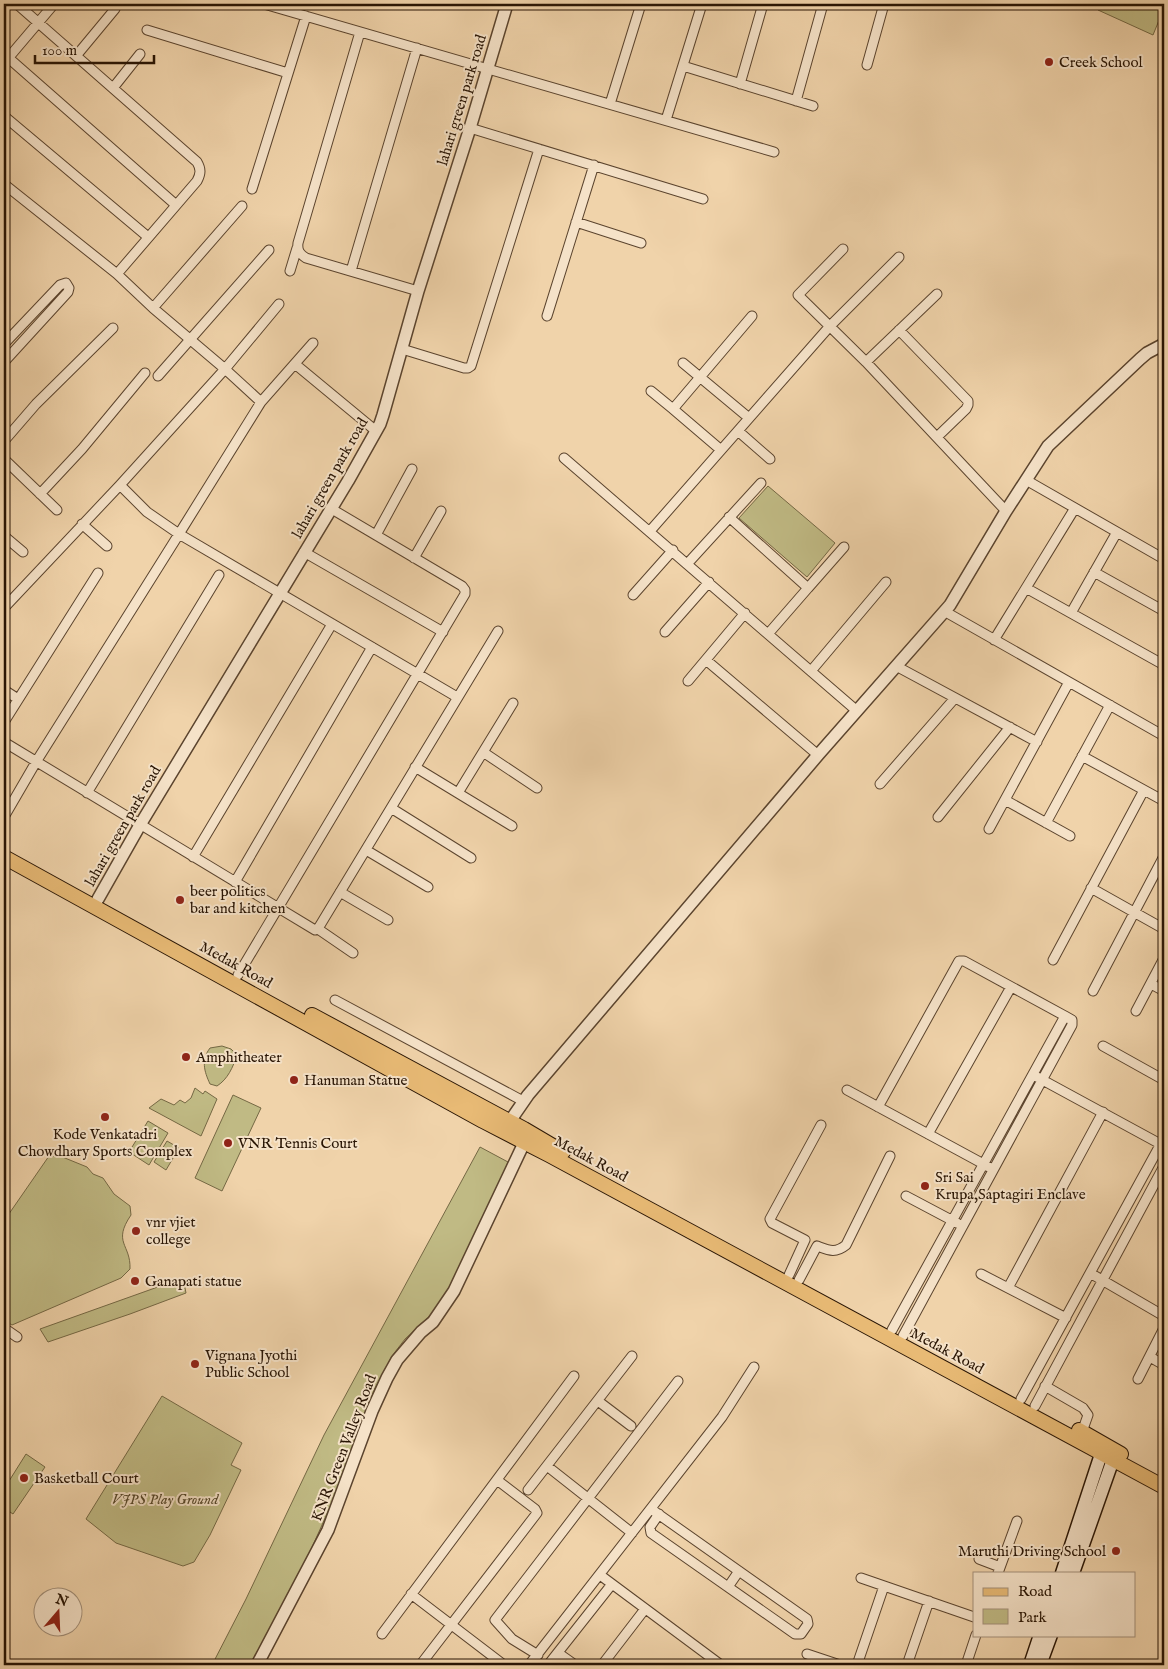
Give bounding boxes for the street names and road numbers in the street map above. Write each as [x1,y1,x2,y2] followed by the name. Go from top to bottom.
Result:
[433,31,491,168] street label: lahari green park road
[288,414,373,542] street label: lahari green park road
[81,762,166,890] street label: lahari green park road
[196,937,277,993] street label: Medak Road
[551,1132,632,1187] street label: Medak Road
[907,1324,988,1379] street label: Medak Road
[307,1371,381,1524] street label: KNR Green Valley Road

